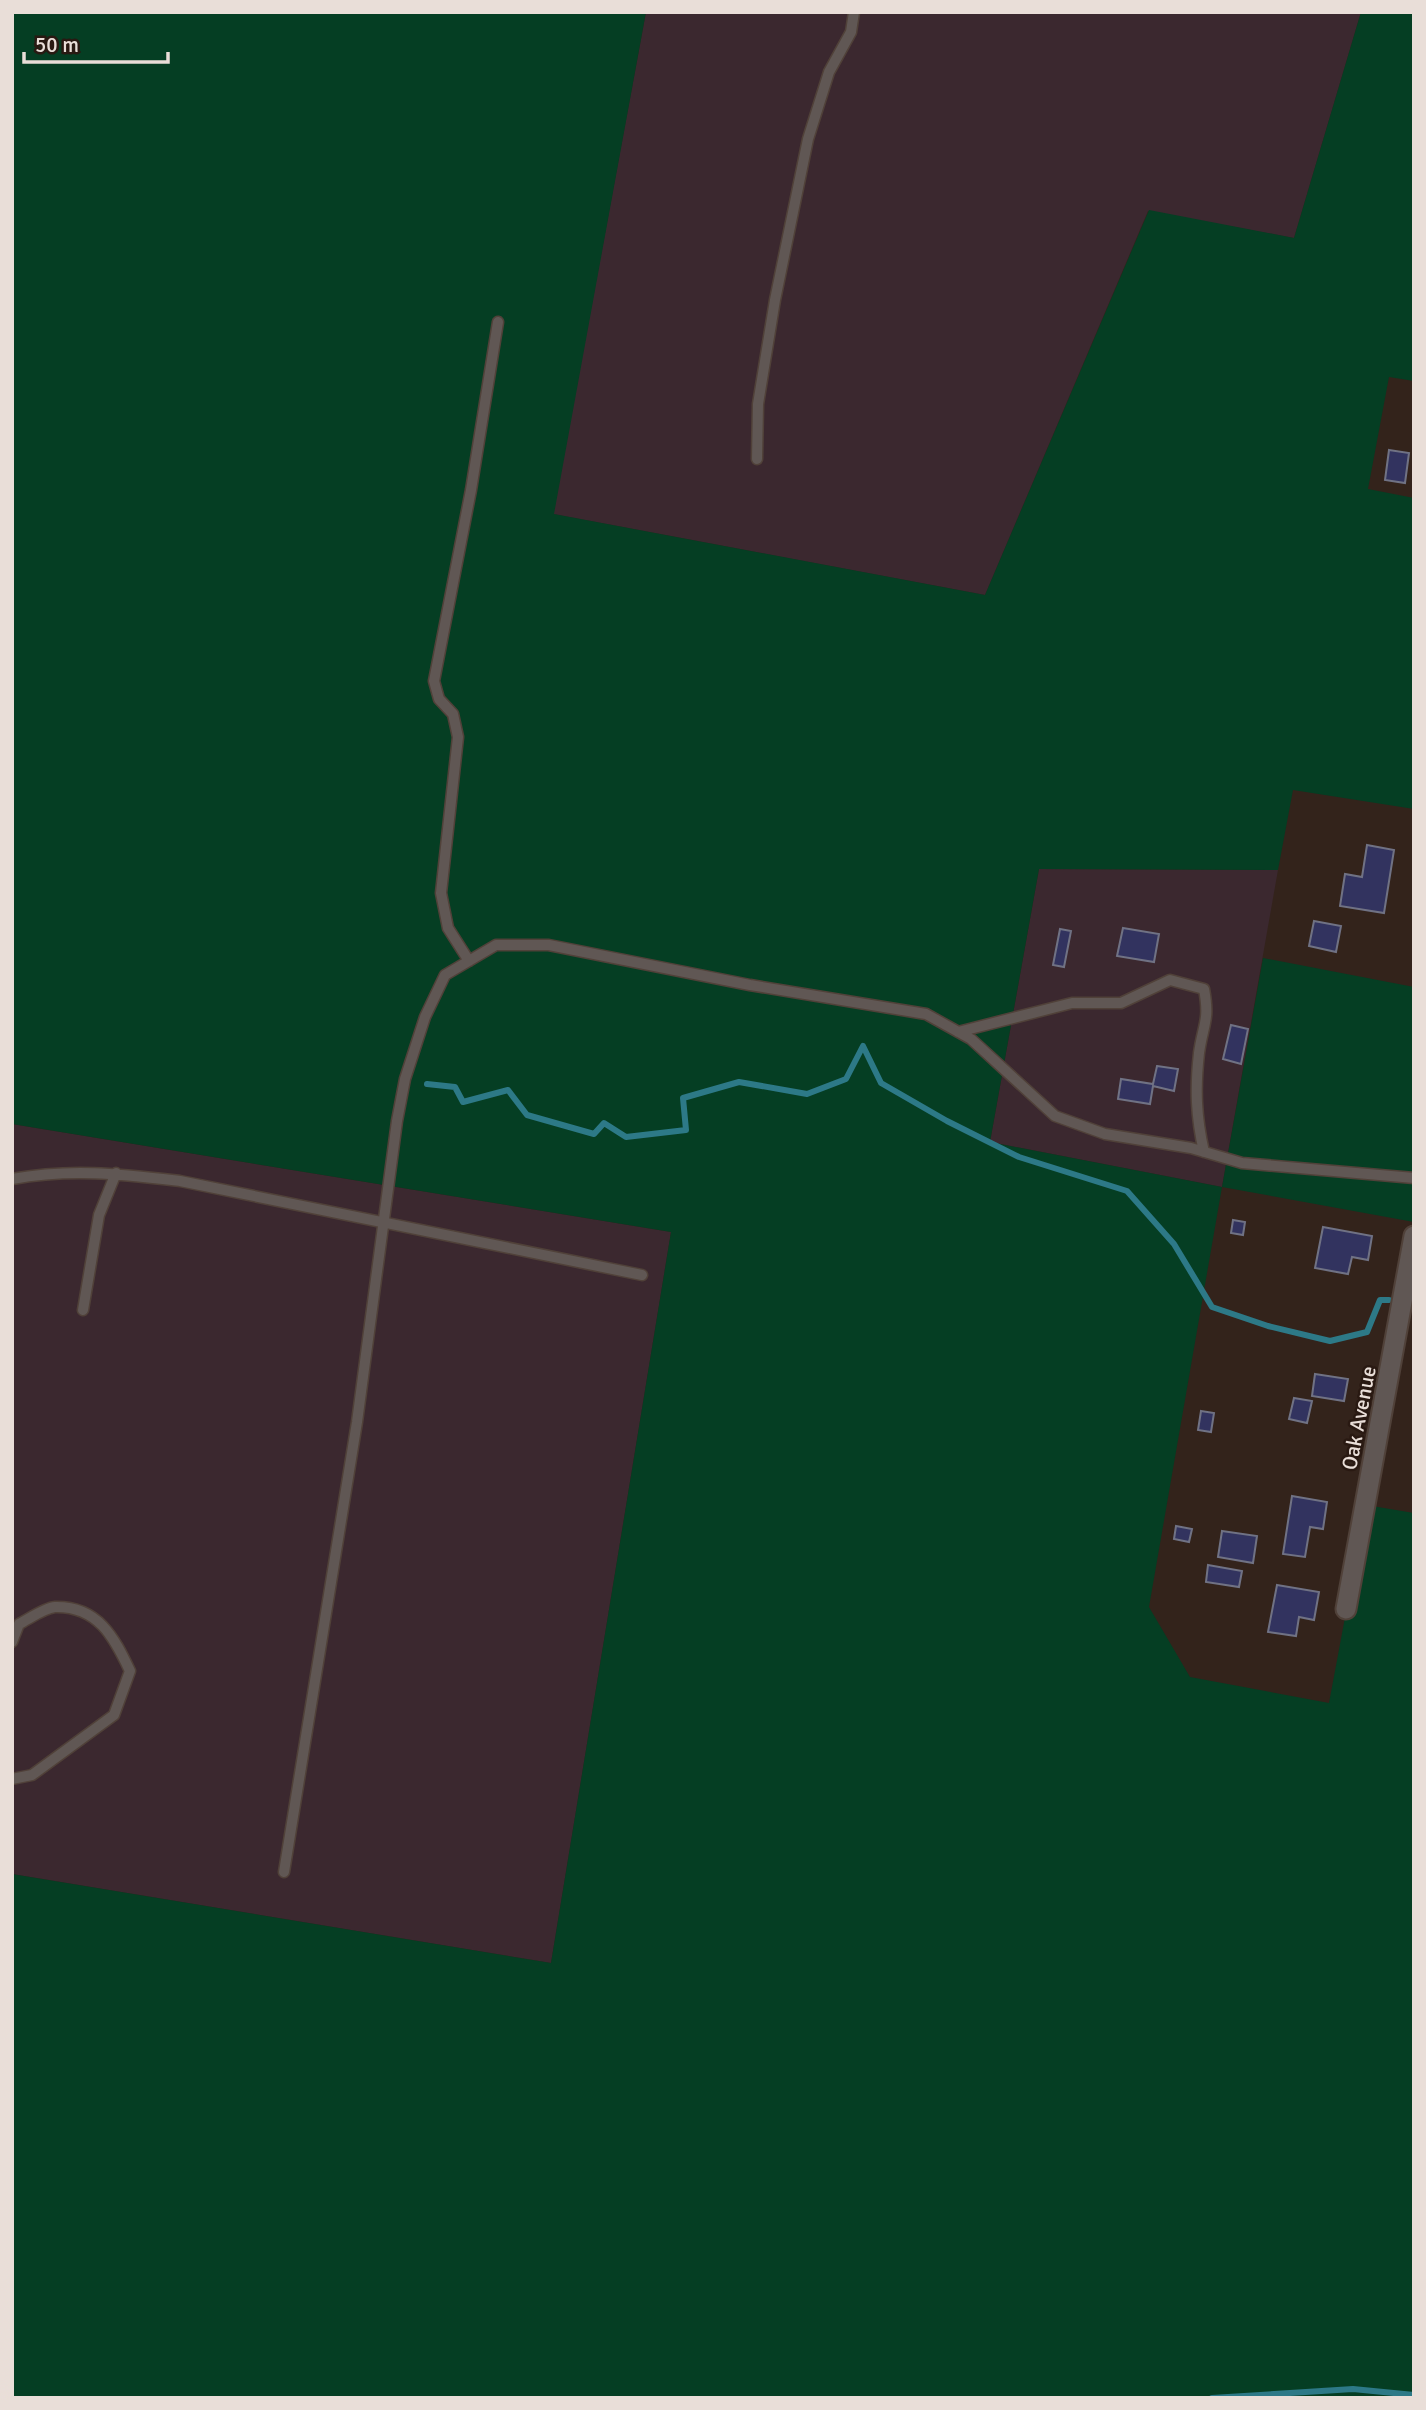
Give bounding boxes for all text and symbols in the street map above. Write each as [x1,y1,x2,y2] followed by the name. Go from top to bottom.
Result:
[24,21,168,65] scale bar
[35,32,79,58] text: 50 m
[1336,1364,1382,1472] street label: Oak Avenue

